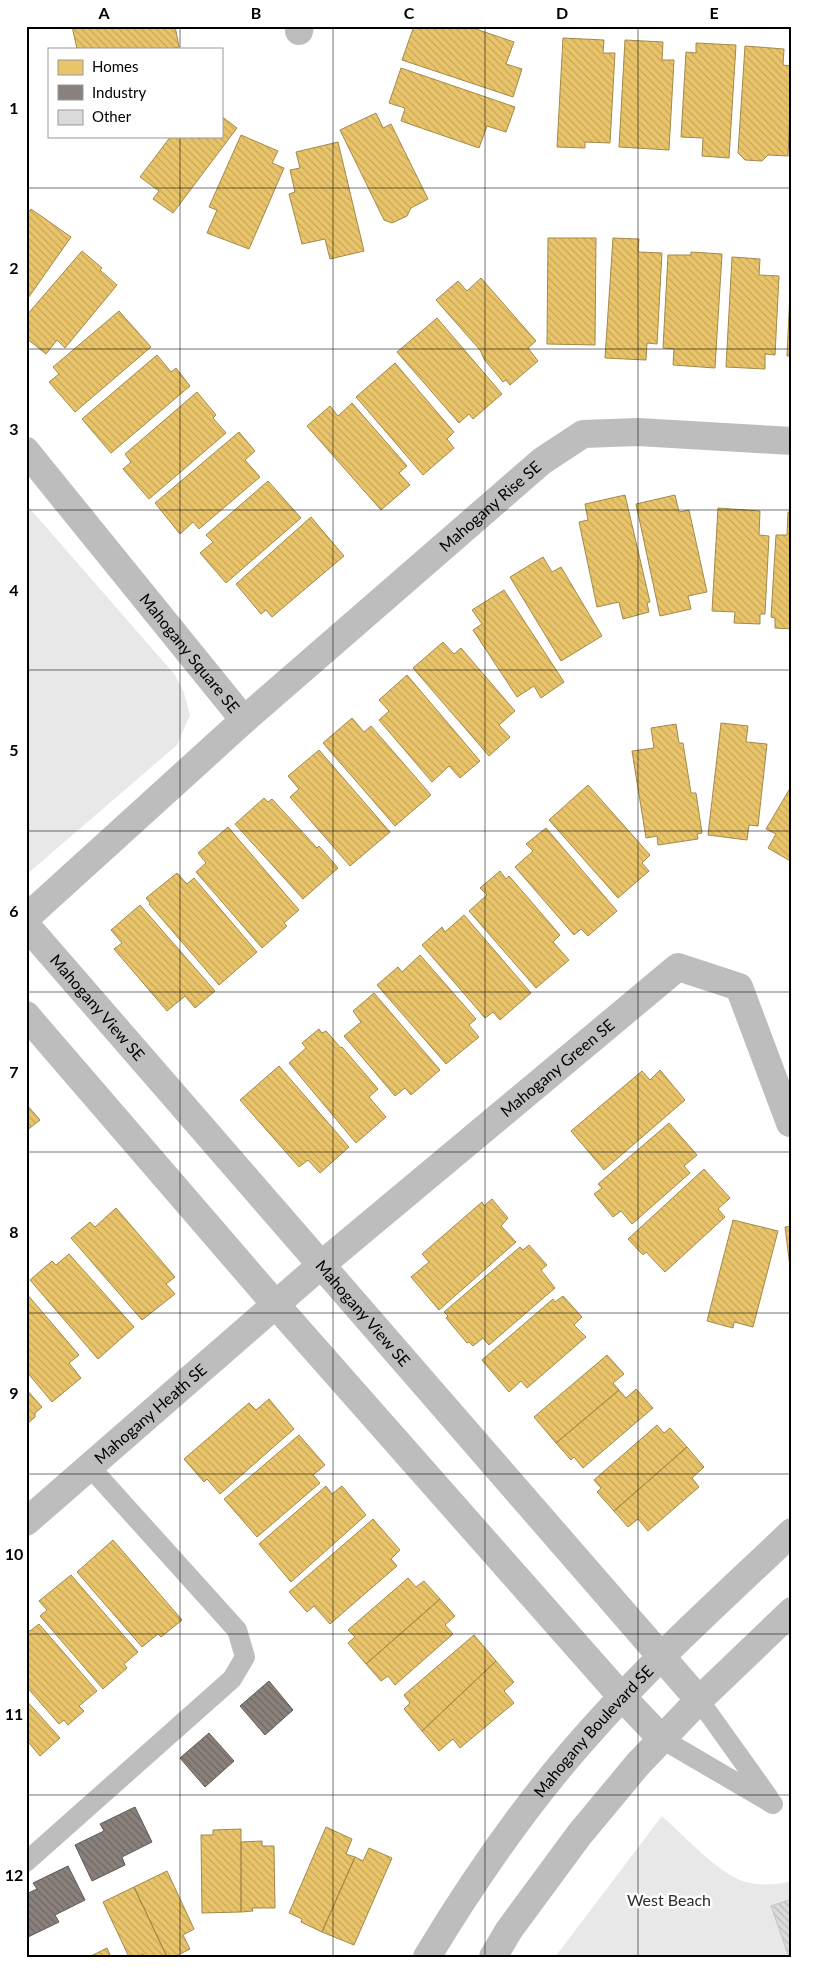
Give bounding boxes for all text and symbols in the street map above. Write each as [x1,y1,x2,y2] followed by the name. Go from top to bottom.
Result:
[97,3,110,22] text: A
[251,3,261,22] text: B
[404,3,415,22] text: C
[556,3,568,22] text: D
[709,3,719,22] text: E
[48,48,222,138] legend
[92,57,138,75] text: Homes
[92,83,147,101] text: Industry
[9,98,19,117] text: 1
[92,107,132,125] text: Other
[9,258,19,277] text: 2
[9,419,19,438] text: 3
[435,456,545,555] street label: Mahogany Rise SE
[9,580,19,599] text: 4
[136,589,244,716] street label: Mahogany Square SE
[9,740,19,759] text: 5
[9,901,19,920] text: 6
[47,950,149,1064] street label: Mahogany View SE
[496,1014,618,1120] street label: Mahogany Green SE
[9,1062,19,1081] text: 7
[9,1222,19,1241] text: 8
[312,1256,415,1370] street label: Mahogany View SE
[90,1359,210,1467] street label: Mahogany Heath SE
[9,1383,19,1402] text: 9
[5,1544,23,1563] text: 10
[529,1661,657,1801] street label: Mahogany Boulevard SE
[5,1704,23,1723] text: 11
[5,1865,23,1884] text: 12
[627,1890,711,1909] park label: West Beach

